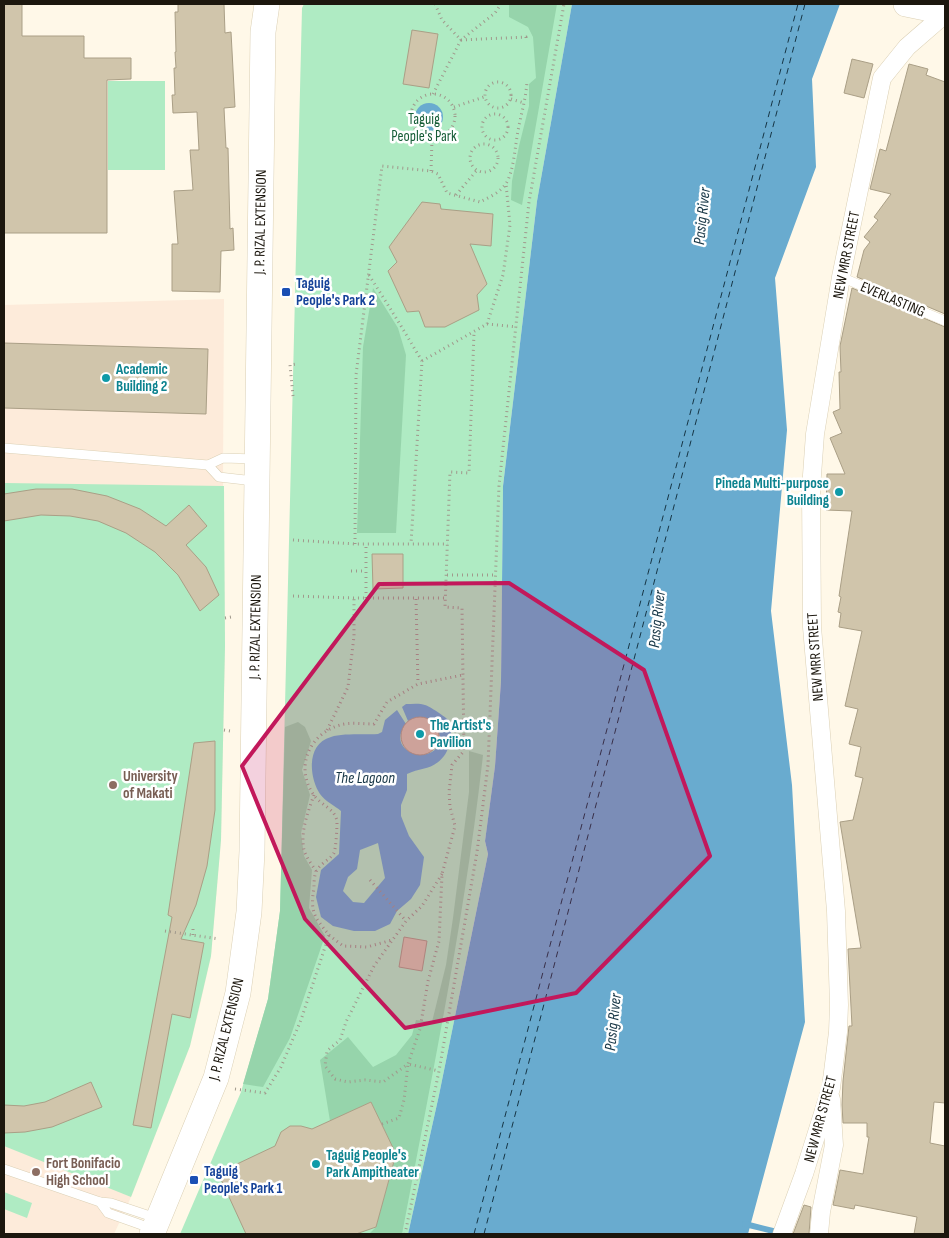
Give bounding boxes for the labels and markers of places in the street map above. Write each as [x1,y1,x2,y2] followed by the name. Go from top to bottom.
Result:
[296,274,375,310] place label: Taguig People's Park 2
[280,286,292,298] marker: Taguig People's Park 2
[115,360,168,396] place label: Academic Building 2
[100,372,112,384] marker: Academic Building 2
[715,474,830,510] place label: Pineda Multi-purpose Building
[833,486,845,498] marker: Pineda Multi-purpose Building
[430,716,491,752] place label: The Artist's Pavilion
[414,728,426,740] marker: The Artist's Pavilion
[123,767,178,803] place label: University of Makati
[107,779,119,791] marker: University of Makati
[326,1146,419,1182] place label: Taguig People's Park Ampitheater
[46,1154,121,1190] place label: Fort Bonifacio High School
[310,1158,322,1170] marker: Taguig People's Park Ampitheater
[204,1162,283,1198] place label: Taguig People's Park 1
[30,1166,42,1178] marker: Fort Bonifacio High School
[188,1174,200,1186] marker: Taguig People's Park 1

